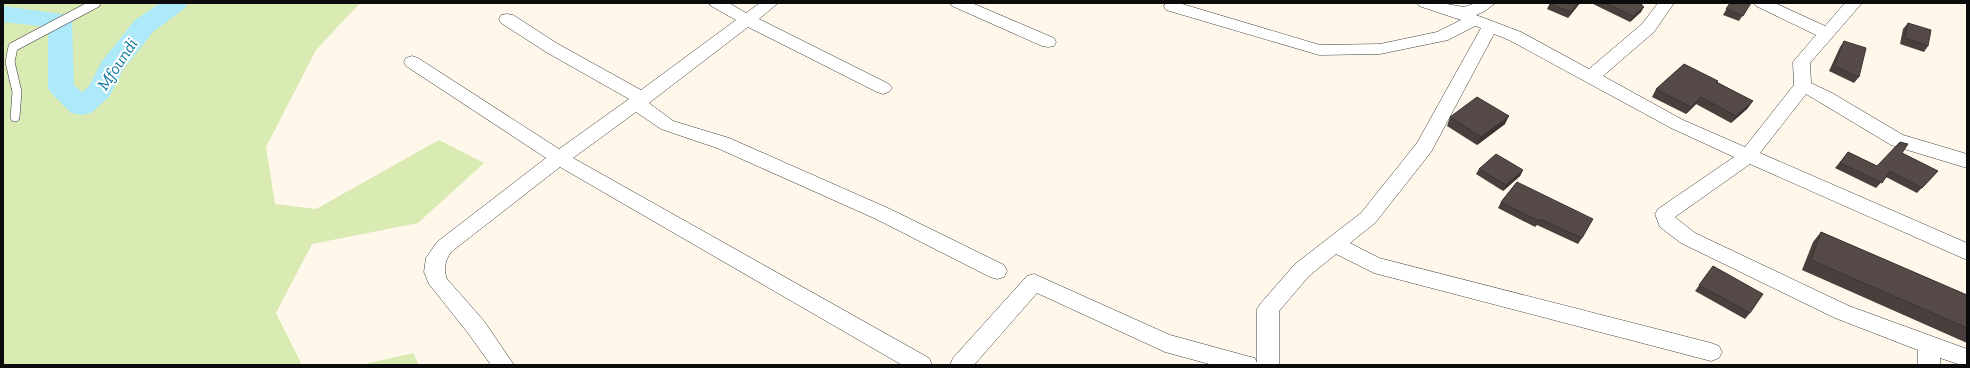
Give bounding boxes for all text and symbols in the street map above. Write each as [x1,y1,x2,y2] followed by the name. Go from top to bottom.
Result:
[92,34,142,94] water label: Mfoundi

